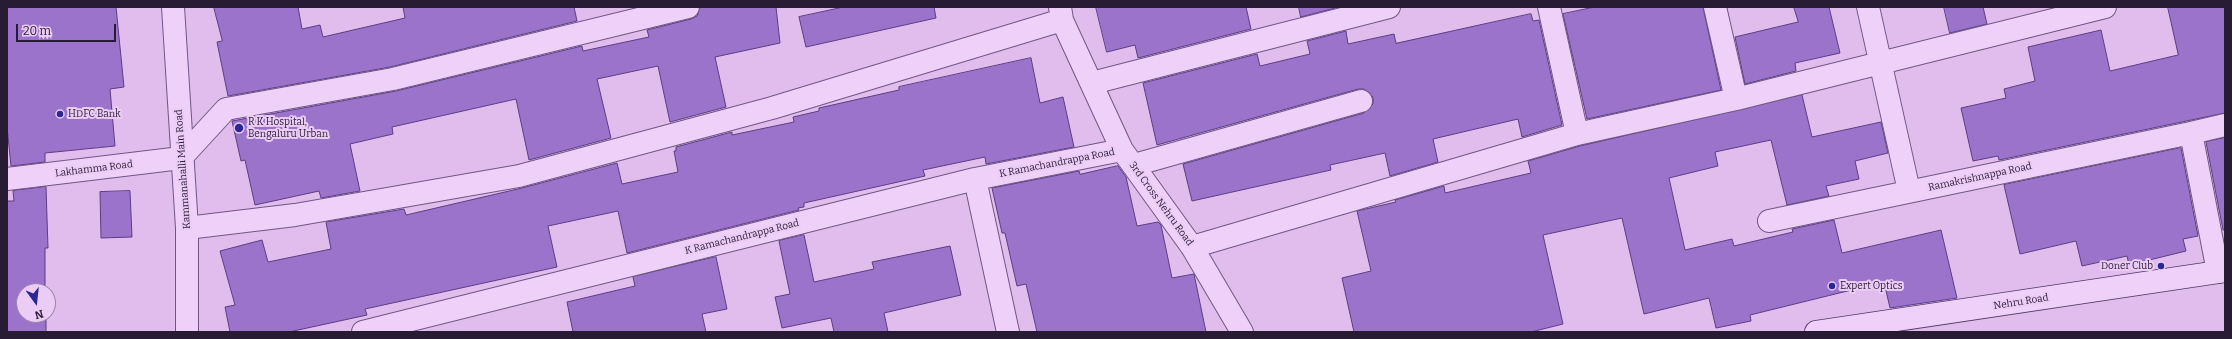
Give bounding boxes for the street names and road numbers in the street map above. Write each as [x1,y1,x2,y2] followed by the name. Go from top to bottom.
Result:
[173,109,193,229] street label: Kammanahalli Main Road
[998,146,1116,180] street label: K Ramachandrappa Road
[54,158,134,180] street label: Lakhamma Road
[1127,160,1195,248] street label: 3rd Cross Nehru Road
[1927,160,2033,194] street label: Ramakrishnappa Road
[684,217,800,257] street label: K Ramachandrappa Road
[1993,292,2049,312] street label: Nehru Road

